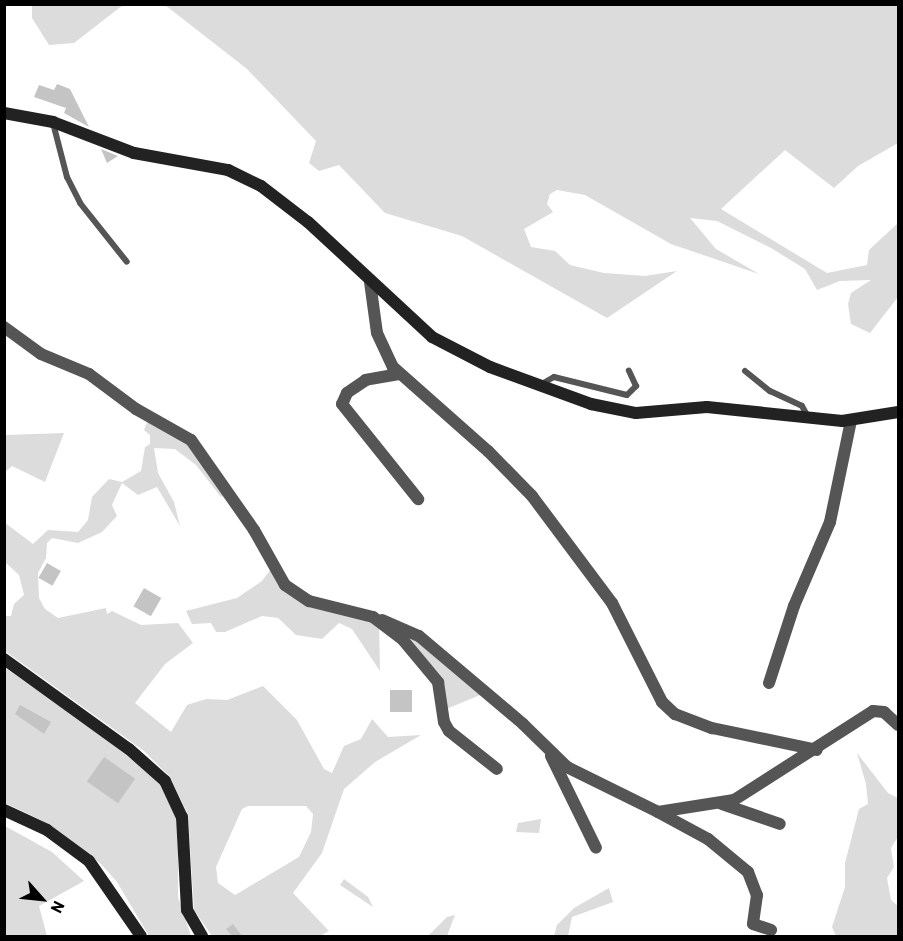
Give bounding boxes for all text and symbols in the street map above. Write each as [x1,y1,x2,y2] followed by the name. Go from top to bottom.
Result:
[12,869,72,929] north arrow
[48,898,69,916] text: N

